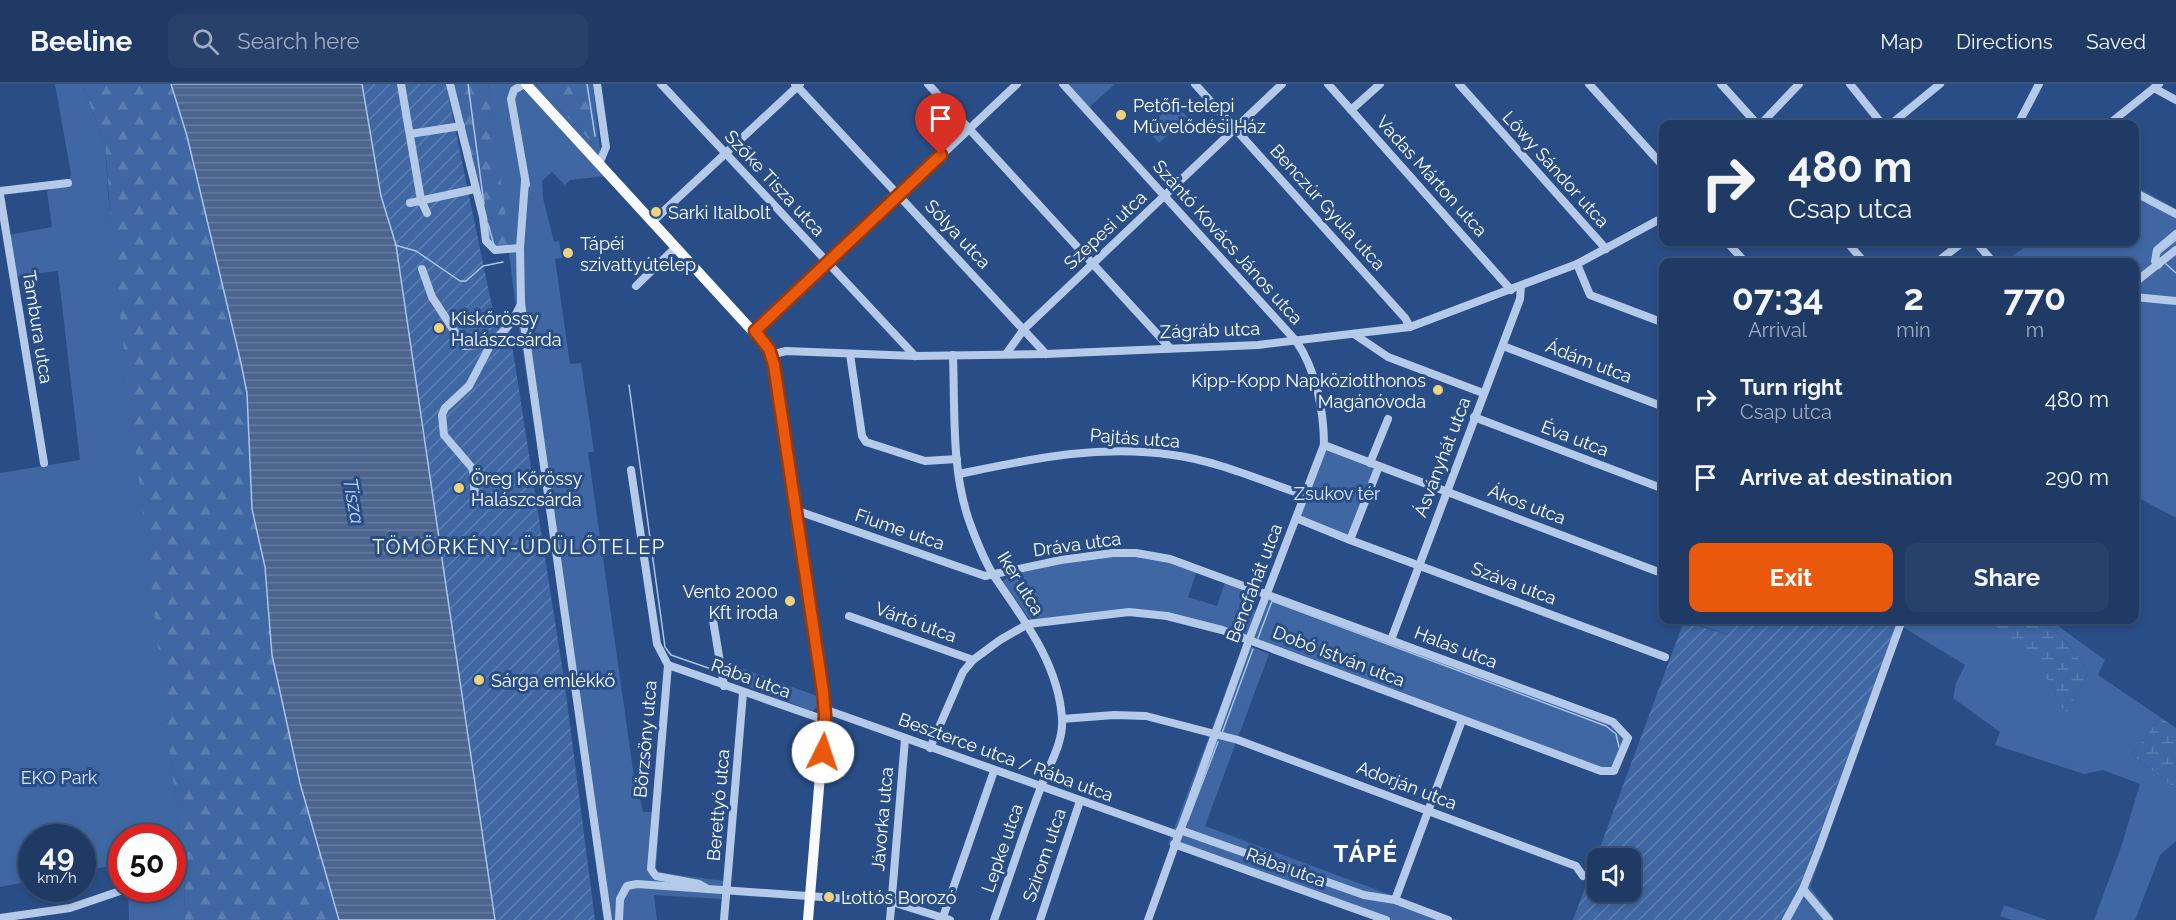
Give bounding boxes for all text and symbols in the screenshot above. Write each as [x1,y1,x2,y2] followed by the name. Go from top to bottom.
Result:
[168,14,588,68] search box
[30,25,132,58] text: Beeline
[189,25,222,58] icon: search
[237,28,359,54] text: Search here
[1880,29,1923,54] text: Map
[1956,29,2053,54] text: Directions
[2086,29,2146,54] text: Saved
[915,93,966,155] pin
[1133,95,1266,137] place label: Petőfi-telepi Művelődési Ház
[924,102,957,135] icon: arrive
[1498,107,1614,231] street label: Lőwy Sándor utca
[1114,108,1128,122] marker: Petőfi-telepi Művelődési Ház
[1372,111,1492,241] street label: Vadas Márton utca
[721,126,829,240] street label: Szőke Tisza utca
[1266,140,1390,274] street label: Benczúr Gyula utca
[1788,143,1912,192] text: 480 m
[1689,144,1767,222] icon: right
[1149,156,1307,328] street label: Szántó Kovács János utca
[1059,186,1151,274] street label: Szepesi utca
[1788,193,1912,224] text: Csap utca
[921,195,995,273] street label: Sólya utca
[668,202,771,223] place label: Sarki Italbolt
[649,205,663,219] marker: Sarki Italbolt
[580,233,696,275] place label: Tápéi szivattyútelep
[561,246,575,260] marker: Tápéi szivattyútelep
[19,269,57,385] street label: Tambura utca
[1732,276,1824,318] text: 07:34
[1903,276,1924,318] text: 2
[2004,276,2066,318] text: 770
[451,308,562,350] place label: Kiskőrössy Halászcsárda
[1160,318,1260,342] street label: Zágráb utca
[1748,318,1807,342] text: Arrival
[1896,318,1931,342] text: min
[2026,318,2044,342] text: m
[432,321,446,335] marker: Kiskőrössy Halászcsárda
[1543,334,1635,387] street label: Ádám utca
[1191,370,1426,412] place label: Kipp-Kopp Napköziotthonos Magánóvoda
[1740,374,1843,400] text: Turn right
[1431,383,1445,397] marker: Kipp-Kopp Napköziotthonos Magánóvoda
[1689,383,1722,416] icon: right
[2045,386,2109,412] text: 480 m
[1409,394,1475,520] street label: Ásványhát utca
[1740,400,1832,424] text: Csap utca
[1538,415,1612,460] street label: Éva utca
[1089,424,1181,452] street label: Pajtás utca
[1689,461,1722,494] icon: arrive
[1740,464,1953,490] text: Arrive at destination
[2045,464,2109,490] text: 290 m
[471,468,582,510] place label: Öreg Kőrössy Halászcsárda
[338,476,370,526] water label: Tisza
[1485,479,1569,528] street label: Ákos utca
[452,481,466,495] marker: Öreg Kőrössy Halászcsárda
[1294,483,1381,504] park label: Zsukov tér
[853,504,947,554] street label: Fiume utca
[1222,521,1286,645] street label: Bencfahát utca
[1032,527,1122,561] street label: Dráva utca
[372,535,666,559] district label: TÖMÖRKÉNY-ÜDÜLŐTELEP
[1689,543,1893,612] button: Exit
[1905,543,2109,612] button: Share
[993,547,1049,619] street label: Iker utca
[1469,557,1559,609] street label: Száva utca
[682,581,778,623] place label: Vento 2000 Kft iroda
[783,594,797,608] marker: Vento 2000 Kft iroda
[873,598,959,646] street label: Vártó utca
[1270,621,1408,691] street label: Dobó István utca
[1412,622,1500,672] street label: Halas utca
[708,654,794,702] street label: Rába utca
[491,670,615,691] place label: Sárga emlékkő
[472,673,486,687] marker: Sárga emlékkő
[629,679,661,799] street label: Börzsöny utca
[896,708,1116,806] street label: Beszterce utca / Rába utca
[791,720,855,784] position arrow
[703,748,733,862] street label: Berettyó utca
[1354,756,1460,814] street label: Adorján utca
[867,766,897,872] street label: Jávorka utca
[21,767,98,788] park label: EKO Park
[977,801,1027,895] street label: Lepke utca
[1018,805,1070,905] street label: Szirom utca
[108,824,186,902] speed limit sign: 50
[40,838,74,873] text: 49
[1334,839,1398,868] district label: TÁPÉ
[1243,843,1329,891] street label: Rába utca
[1587,848,1641,902] map controls
[1587,848,1641,902] button: sound
[37,869,77,887] text: km/h
[841,887,957,908] place label: Lottós Borozó
[822,890,836,904] marker: Lottós Borozó

